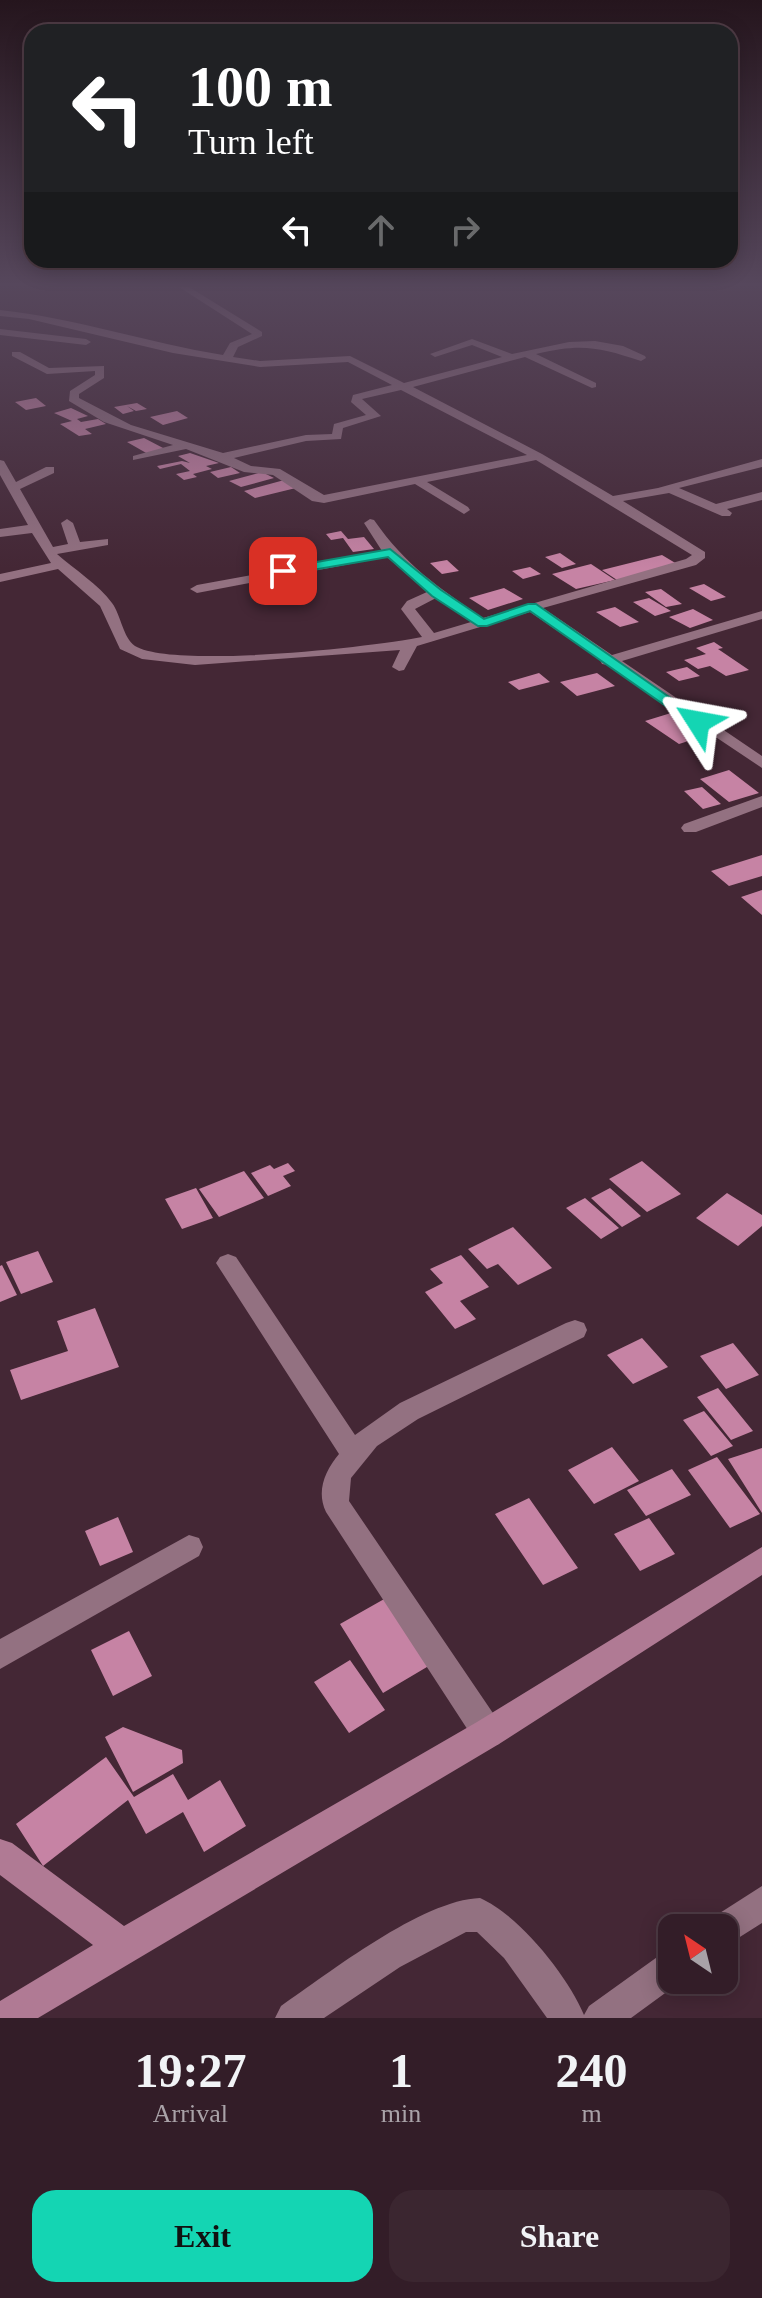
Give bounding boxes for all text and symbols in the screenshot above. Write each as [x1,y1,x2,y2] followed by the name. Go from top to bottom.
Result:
[56,56,160,160] icon: left
[188,56,333,118] text: 100 m
[188,122,314,162] text: Turn left
[275,208,319,252] icon: left
[359,208,403,252] icon: ahead
[443,208,487,252] icon: right
[249,537,317,605] pin
[261,549,305,593] icon: arrive
[656,680,740,764] position arrow
[658,1914,738,1994] north arrow
[658,1914,738,1994] map controls
[134,2044,246,2097] text: 19:27
[389,2044,413,2097] text: 1
[556,2044,628,2097] text: 240
[153,2099,228,2128] text: Arrival
[381,2099,421,2128] text: min
[581,2099,602,2128] text: m
[32,2190,373,2282] button: Exit
[389,2190,730,2282] button: Share

